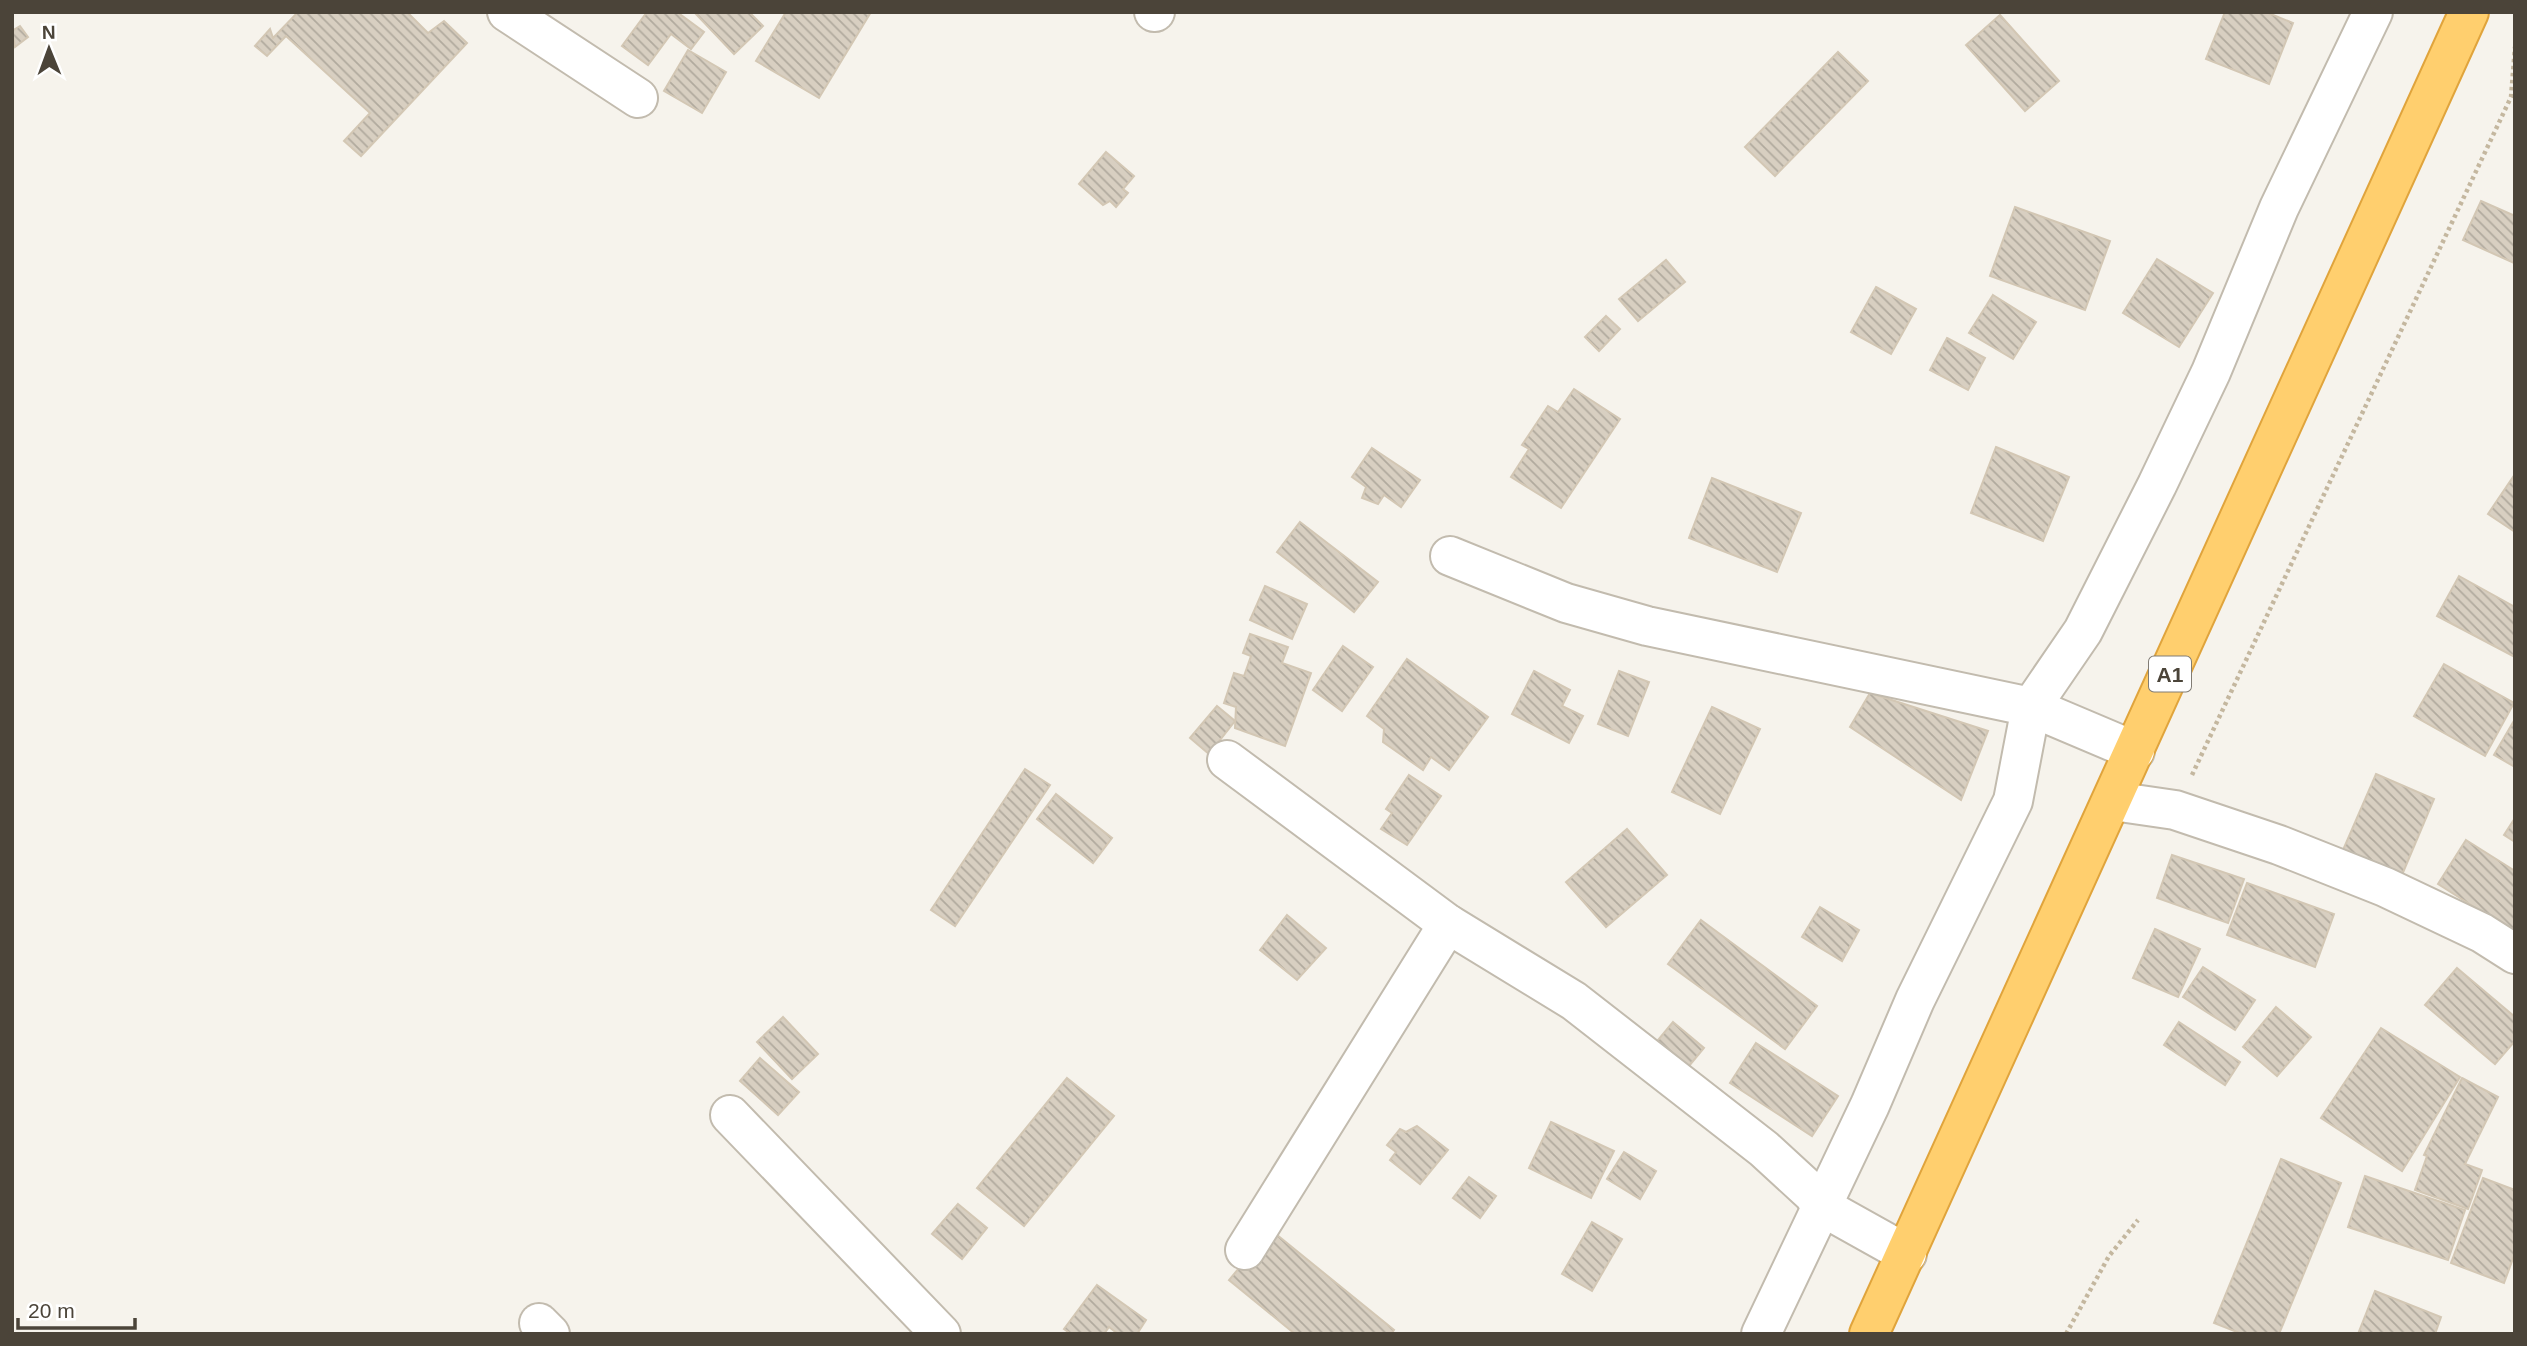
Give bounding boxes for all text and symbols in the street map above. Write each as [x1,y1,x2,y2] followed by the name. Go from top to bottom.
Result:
[14,14,84,84] north arrow
[42,22,56,43] text: N
[2149,656,2191,692] road number: A1
[18,1286,135,1330] scale bar
[28,1299,75,1322] text: 20 m

